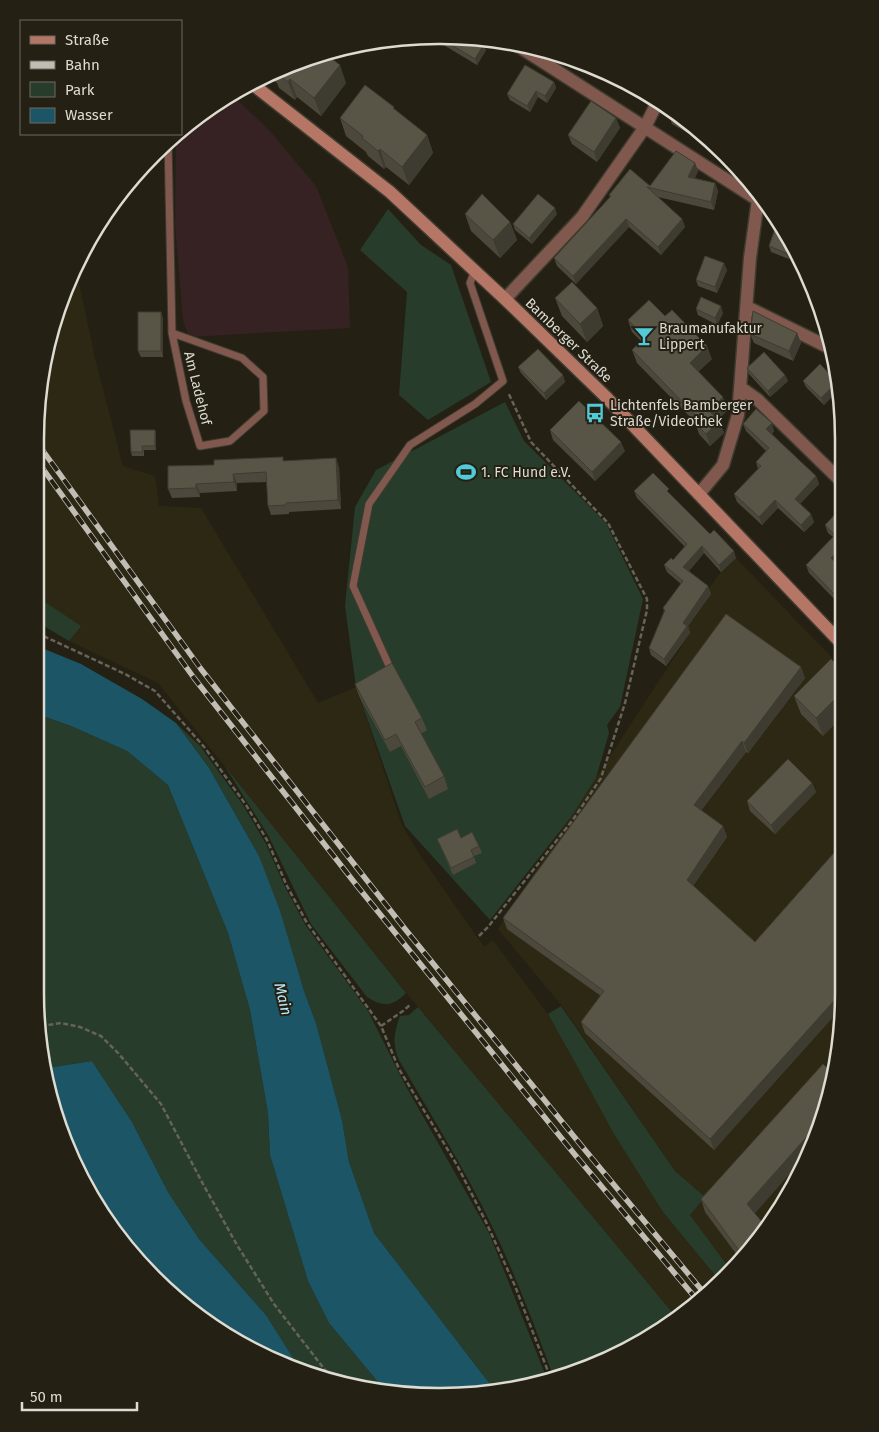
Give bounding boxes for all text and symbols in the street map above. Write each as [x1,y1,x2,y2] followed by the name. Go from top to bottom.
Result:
[20,20,182,135] legend
[65,31,109,49] text: Straße
[65,56,100,74] text: Bahn
[65,81,95,99] text: Park
[65,106,113,124] text: Wasser
[522,295,616,386] street label: Bamberger Straße
[659,320,763,353] place label: Braumanufaktur Lippert
[633,325,655,347] bar icon: Braumanufaktur Lippert
[180,350,215,428] street label: Am Ladehof
[610,397,753,430] place label: Lichtenfels Bamberger Straße/Videothek
[584,402,606,424] bus stop icon: Lichtenfels Bamberger Straße/Videothek
[455,461,477,483] sports icon: 1. FC Hund e.V.
[481,464,571,481] place label: 1. FC Hund e.V.
[270,981,296,1017] water label: Main
[22,1380,138,1412] scale bar
[30,1388,63,1406] text: 50 m

